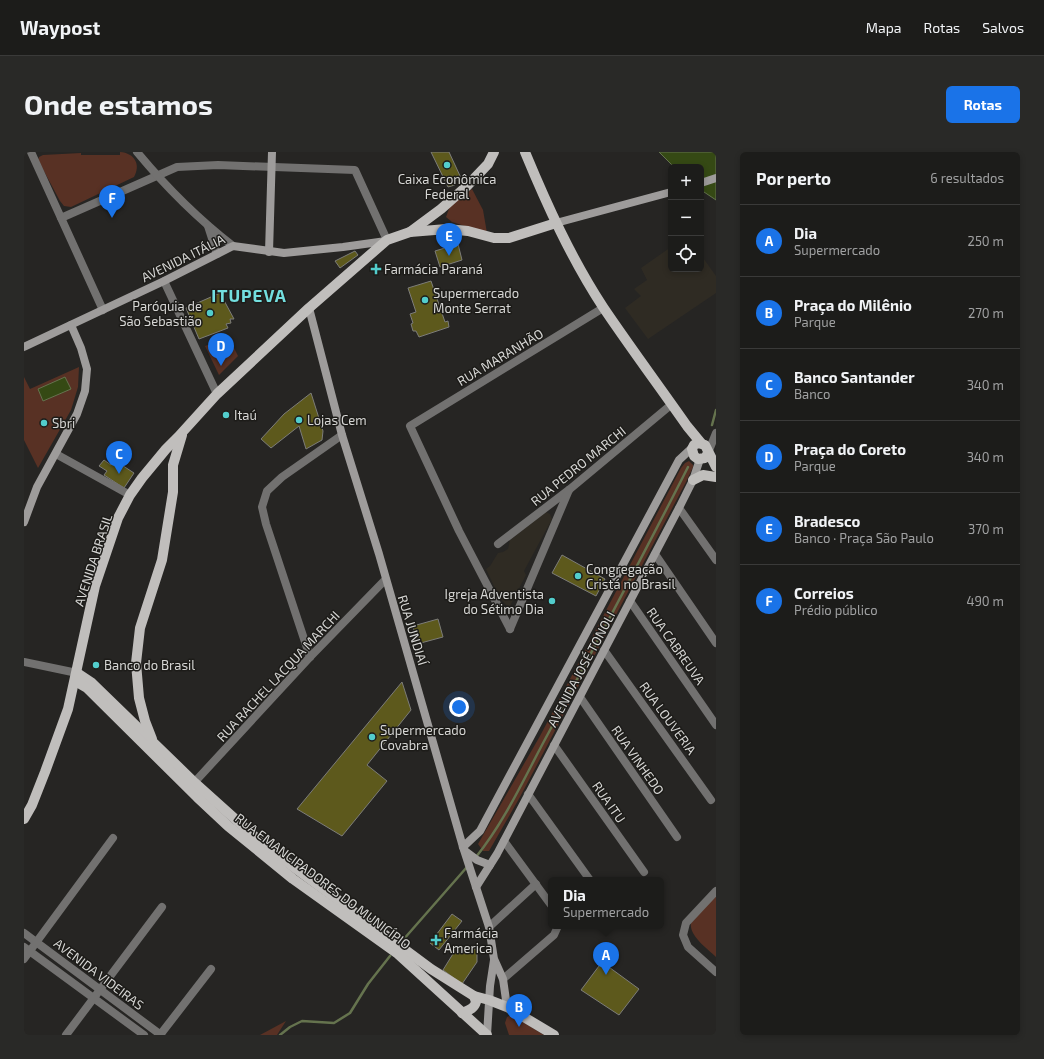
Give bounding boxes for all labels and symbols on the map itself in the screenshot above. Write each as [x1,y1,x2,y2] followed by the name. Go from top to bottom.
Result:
[442,160,452,170] marker: Caixa Econômica Federal
[398,171,496,202] place label: Caixa Econômica Federal
[99,185,125,218] pin: F
[436,223,462,256] pin: E
[138,230,227,285] street label: AVENIDA ITÁLIA
[384,261,483,277] place label: Farmácia Paraná
[371,264,381,274] marker: Farmácia Paraná
[211,285,287,305] district label: ITUPEVA
[433,285,519,316] place label: Supermercado Monte Serrat
[420,295,430,305] marker: Supermercado Monte Serrat
[119,298,202,329] place label: Paróquia de São Sebastião
[205,308,215,318] marker: Paróquia de São Sebastião
[454,325,546,389] street label: RUA MARANHÃO
[208,333,234,366] pin: D
[234,407,257,423] place label: Itaú
[221,410,231,420] marker: Itaú
[307,412,367,428] place label: Lojas Cem
[52,415,75,431] place label: Sbri
[294,415,304,425] marker: Lojas Cem
[39,418,49,428] marker: Sbri
[527,423,629,509] street label: RUA PEDRO MARCHI
[106,441,132,474] pin: C
[71,511,116,608] street label: AVENIDA BRASIL
[586,561,676,592] place label: Congregação Cristá no Brasil
[573,571,583,581] marker: Congregação Cristá no Brasil
[445,586,544,617] place label: Igreja Adventista do Sétimo Dia
[395,593,432,668] street label: RUA JUNDIAÍ
[547,596,557,606] marker: Igreja Adventista do Sétimo Dia
[644,604,708,688] street label: RUA CABREUVA
[213,607,343,745] street label: RUA RACHEL LACQUA MARCHI
[543,608,618,730] street label: AVENIDA JOSÉ TONOLI
[104,657,195,673] place label: Banco do Brasil
[91,660,101,670] marker: Banco do Brasil
[636,679,700,757] street label: RUA LOUVERIA
[449,697,469,717] your location
[380,722,466,753] place label: Supermercado Covabra
[608,722,668,798] street label: RUA VINHEDO
[367,732,377,742] marker: Supermercado Covabra
[589,778,629,826] street label: RUA ITU
[232,809,415,952] street label: RUA EMANCIPADORES DO MUNICÍPIO
[444,925,498,956] place label: Farmácia America
[51,935,147,1013] street label: AVENIDA VIDEIRAS
[431,935,441,945] marker: Farmácia America
[593,942,619,975] pin: A
[506,994,532,1027] pin: B

